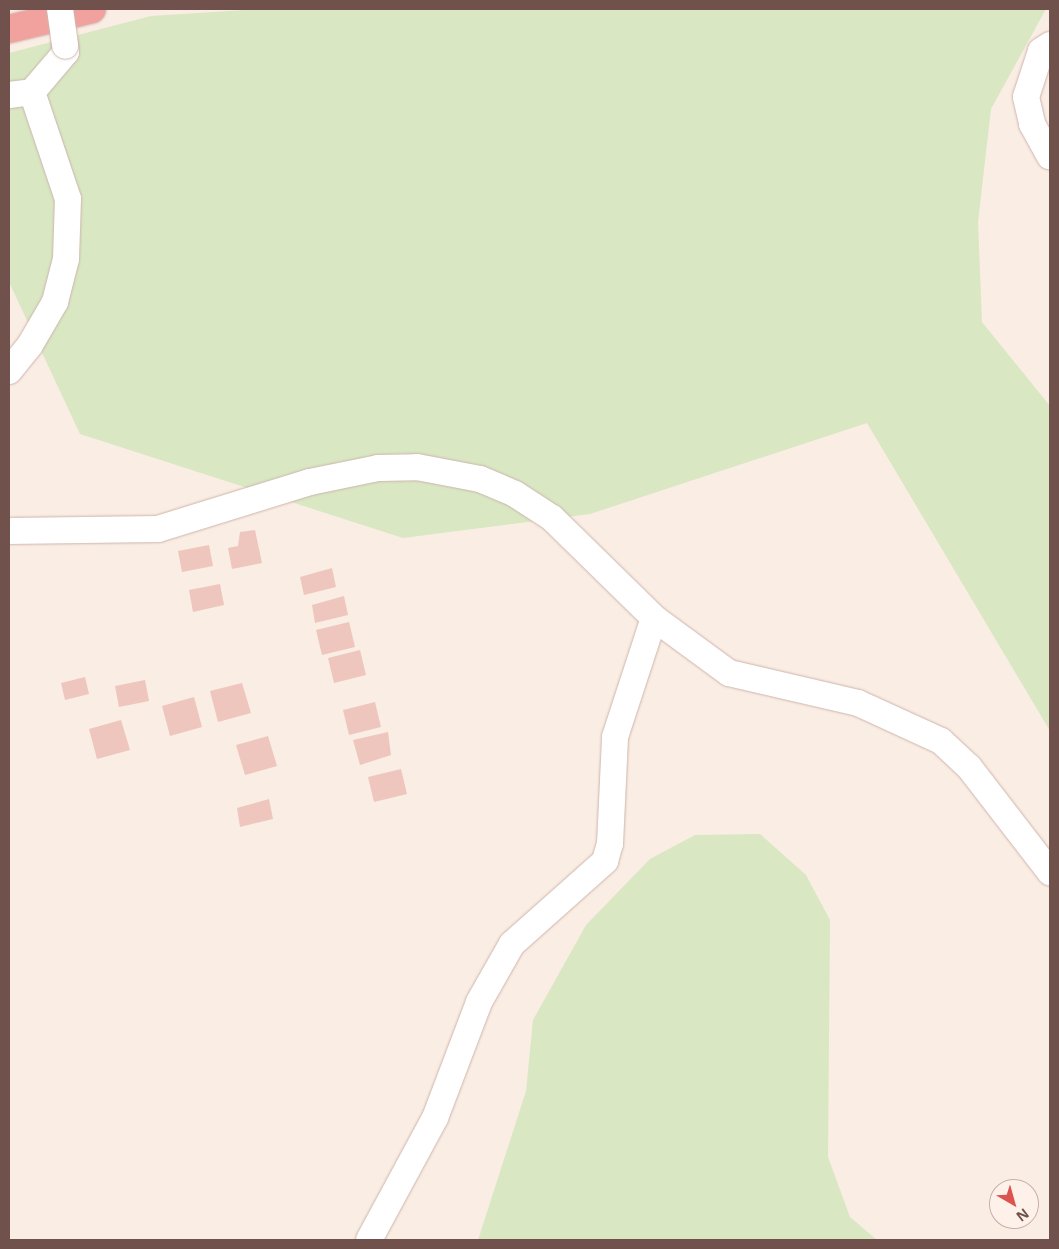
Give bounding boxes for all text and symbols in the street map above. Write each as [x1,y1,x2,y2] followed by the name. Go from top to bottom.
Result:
[989,1179,1039,1229] north arrow
[1013,1204,1033,1226] text: N

